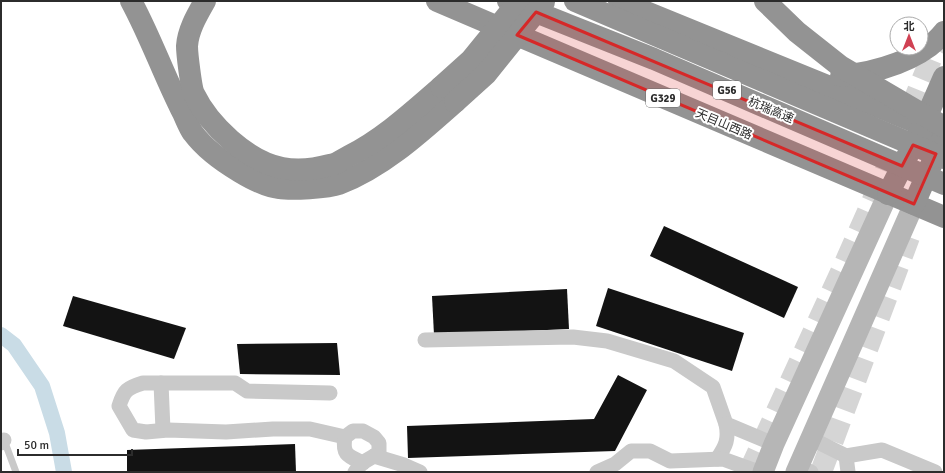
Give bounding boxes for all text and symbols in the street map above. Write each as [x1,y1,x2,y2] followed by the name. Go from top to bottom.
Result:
[889,16,929,56] north arrow
[904,20,915,33] text: 北
[713,81,741,99] road number: G56
[646,89,680,107] road number: G329
[746,94,796,127] street label: 杭瑞高速
[693,106,754,143] street label: 天目山西路
[18,431,132,457] scale bar
[24,438,49,453] text: 50 m

